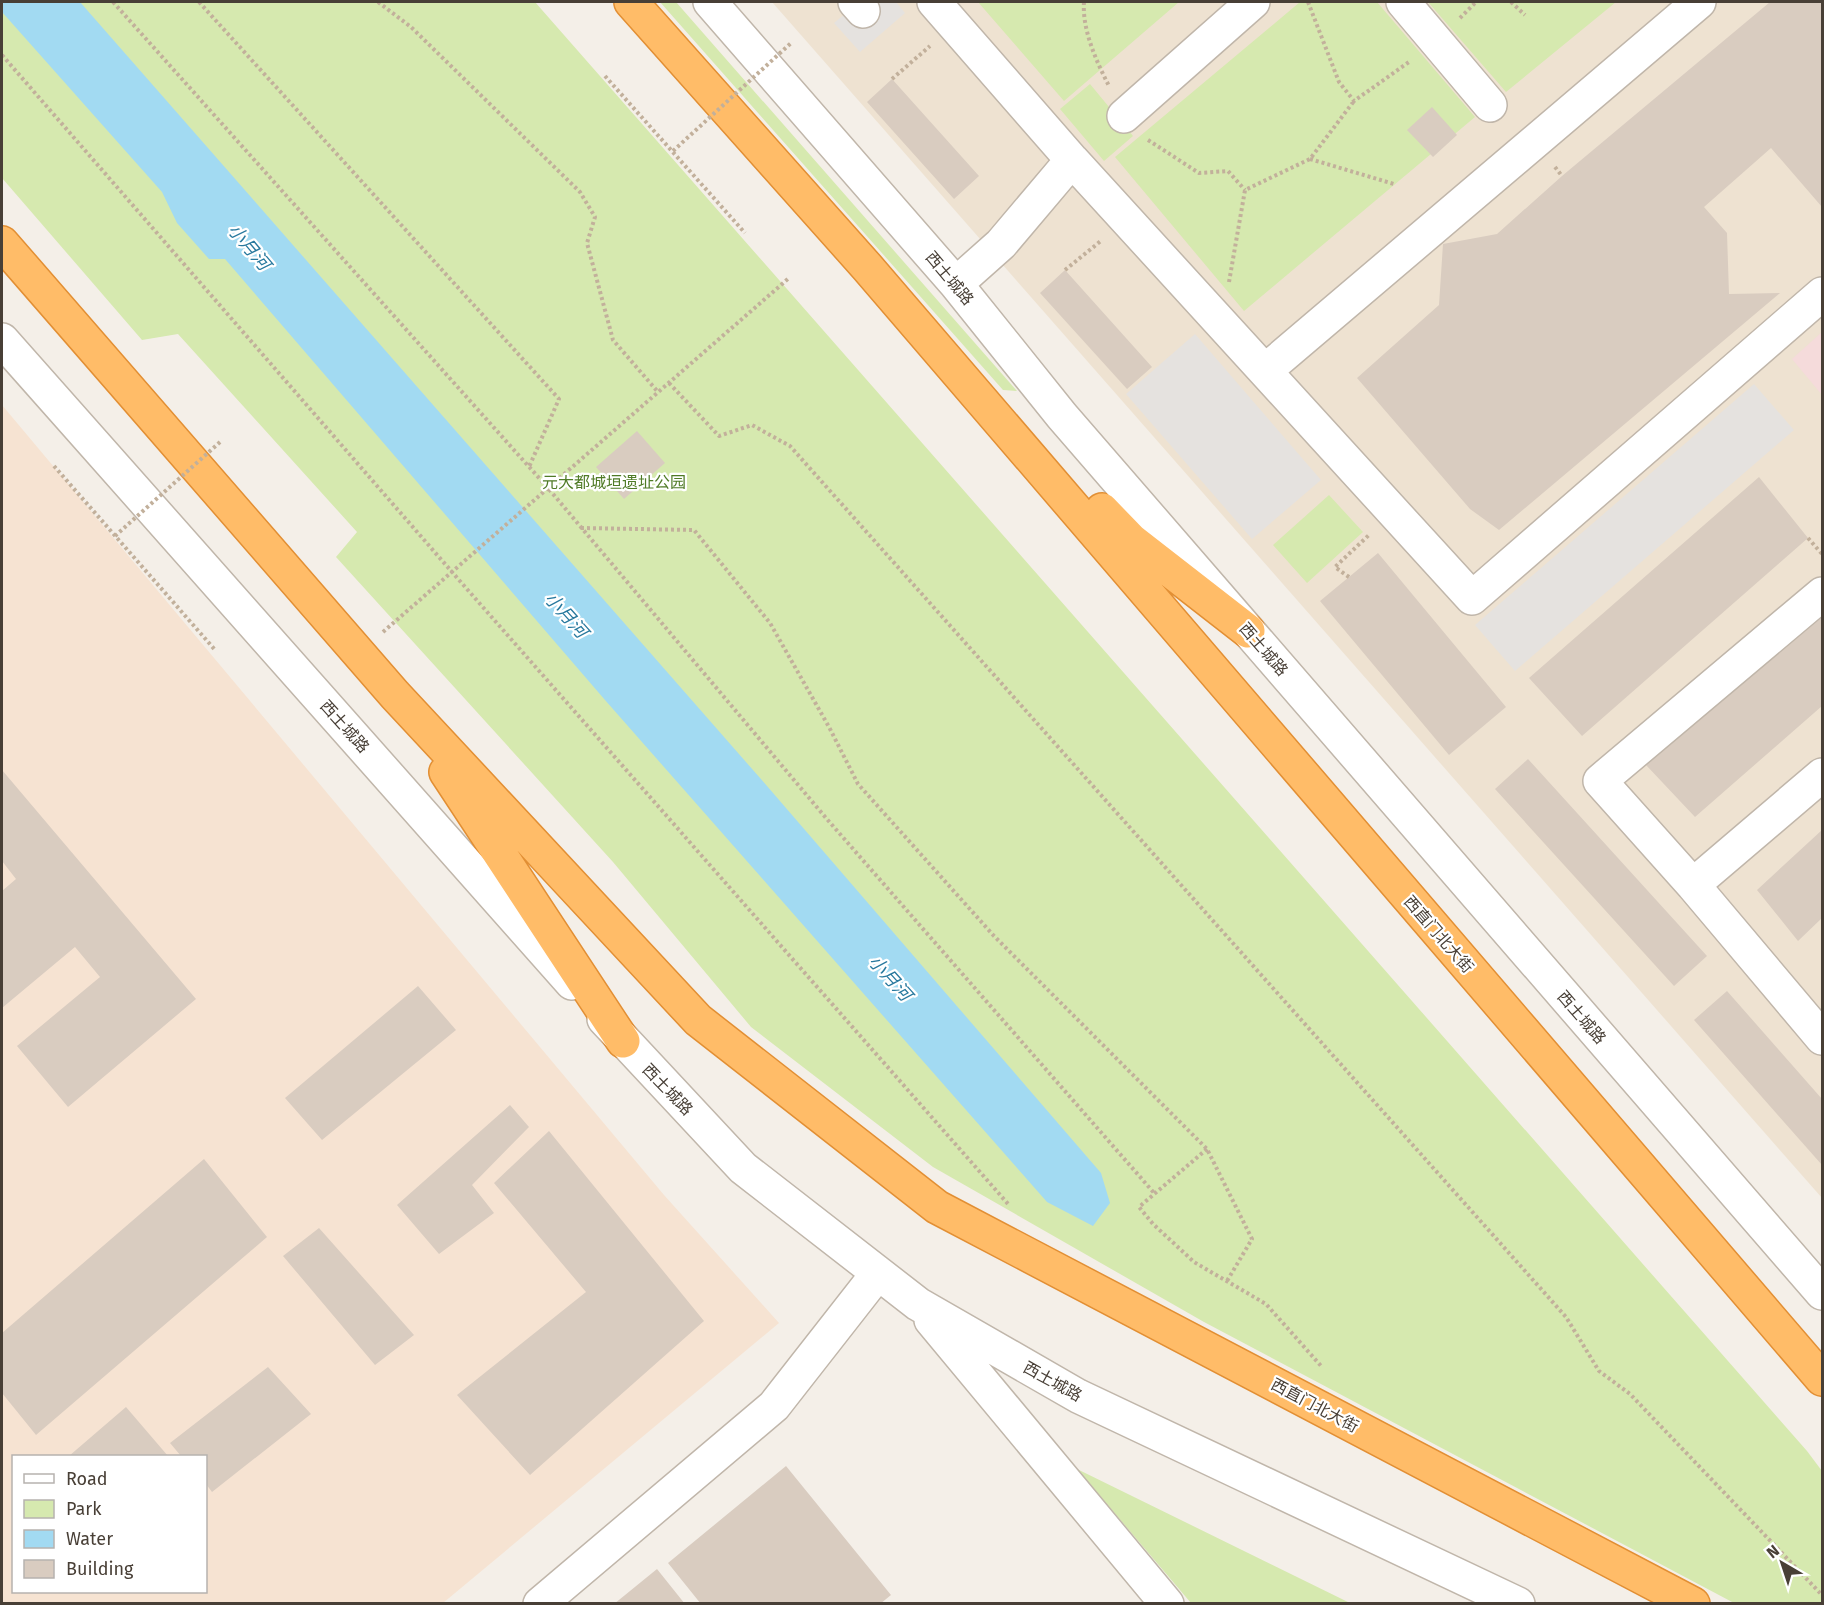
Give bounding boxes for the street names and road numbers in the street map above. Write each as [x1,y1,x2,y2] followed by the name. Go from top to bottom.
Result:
[922,248,977,309] street label: 西土城路
[1235,619,1292,680] street label: 西土城路
[316,696,373,756] street label: 西土城路
[1400,892,1477,977] street label: 西直门北大街
[1553,987,1610,1048] street label: 西土城路
[639,1060,697,1119] street label: 西土城路
[1020,1358,1085,1405] street label: 西土城路
[1268,1375,1362,1436] street label: 西直门北大街

